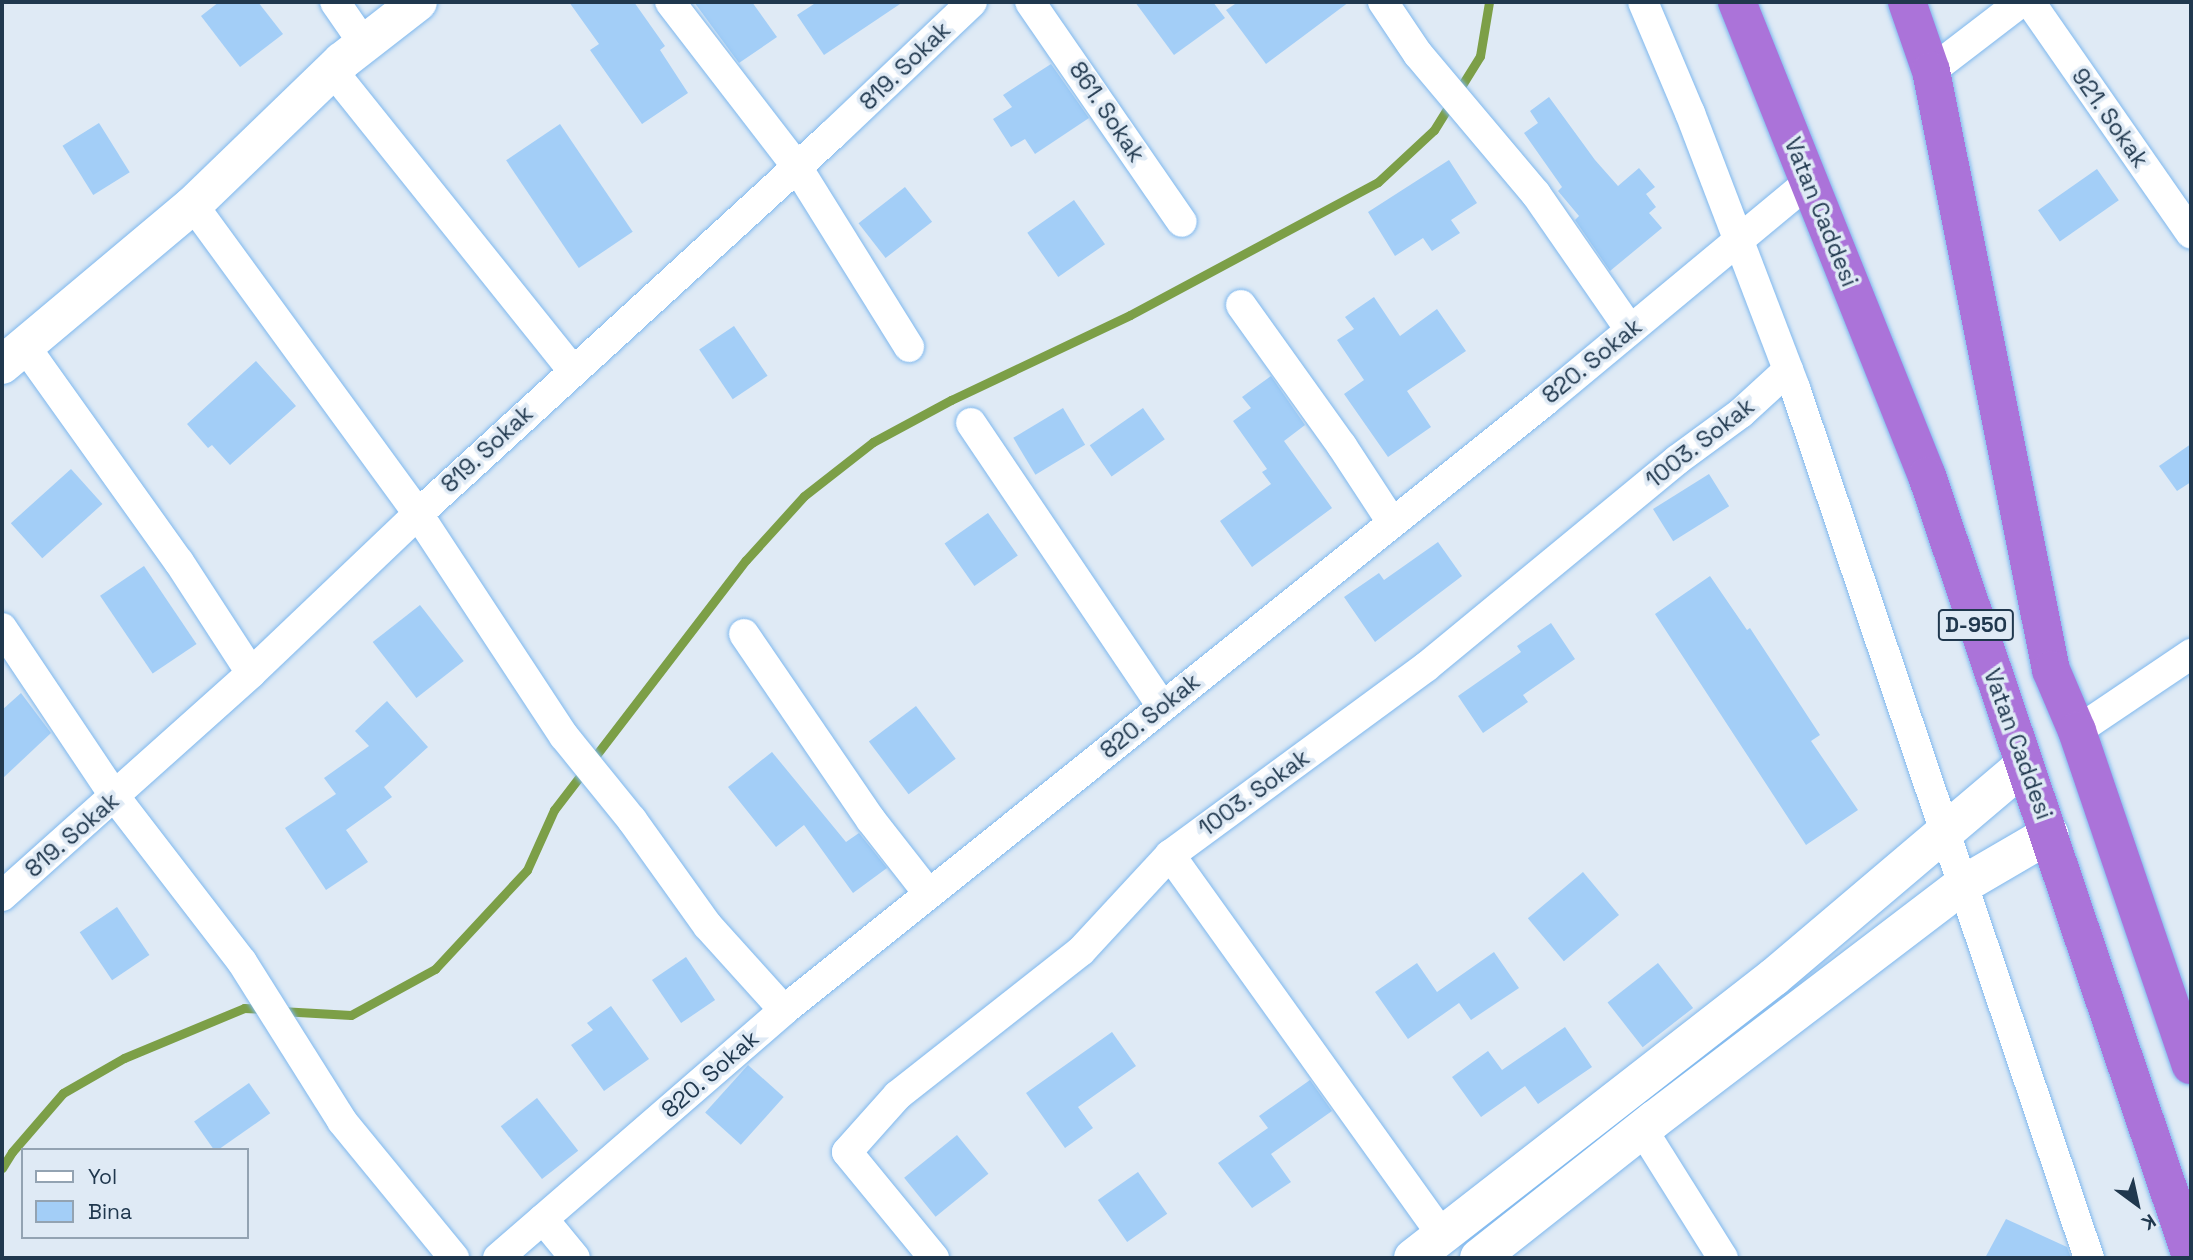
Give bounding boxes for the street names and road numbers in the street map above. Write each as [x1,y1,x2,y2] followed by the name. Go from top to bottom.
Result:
[854,16,956,116] street label: 819. Sokak
[1063,56,1151,168] street label: 861. Sokak
[2066,63,2154,173] street label: 921. Sokak
[1779,133,1863,291] street label: Vatan Caddesi
[1537,312,1647,410] street label: 820. Sokak
[1640,392,1760,494] street label: 1003. Sokak
[435,399,539,499] street label: 819. Sokak
[1938,608,2014,642] road number: D-950
[1978,665,2058,823] street label: Vatan Caddesi
[1095,667,1205,765] street label: 820. Sokak
[1193,743,1315,843] street label: 1003. Sokak
[19,787,125,883] street label: 819. Sokak
[656,1024,764,1124] street label: 820. Sokak

